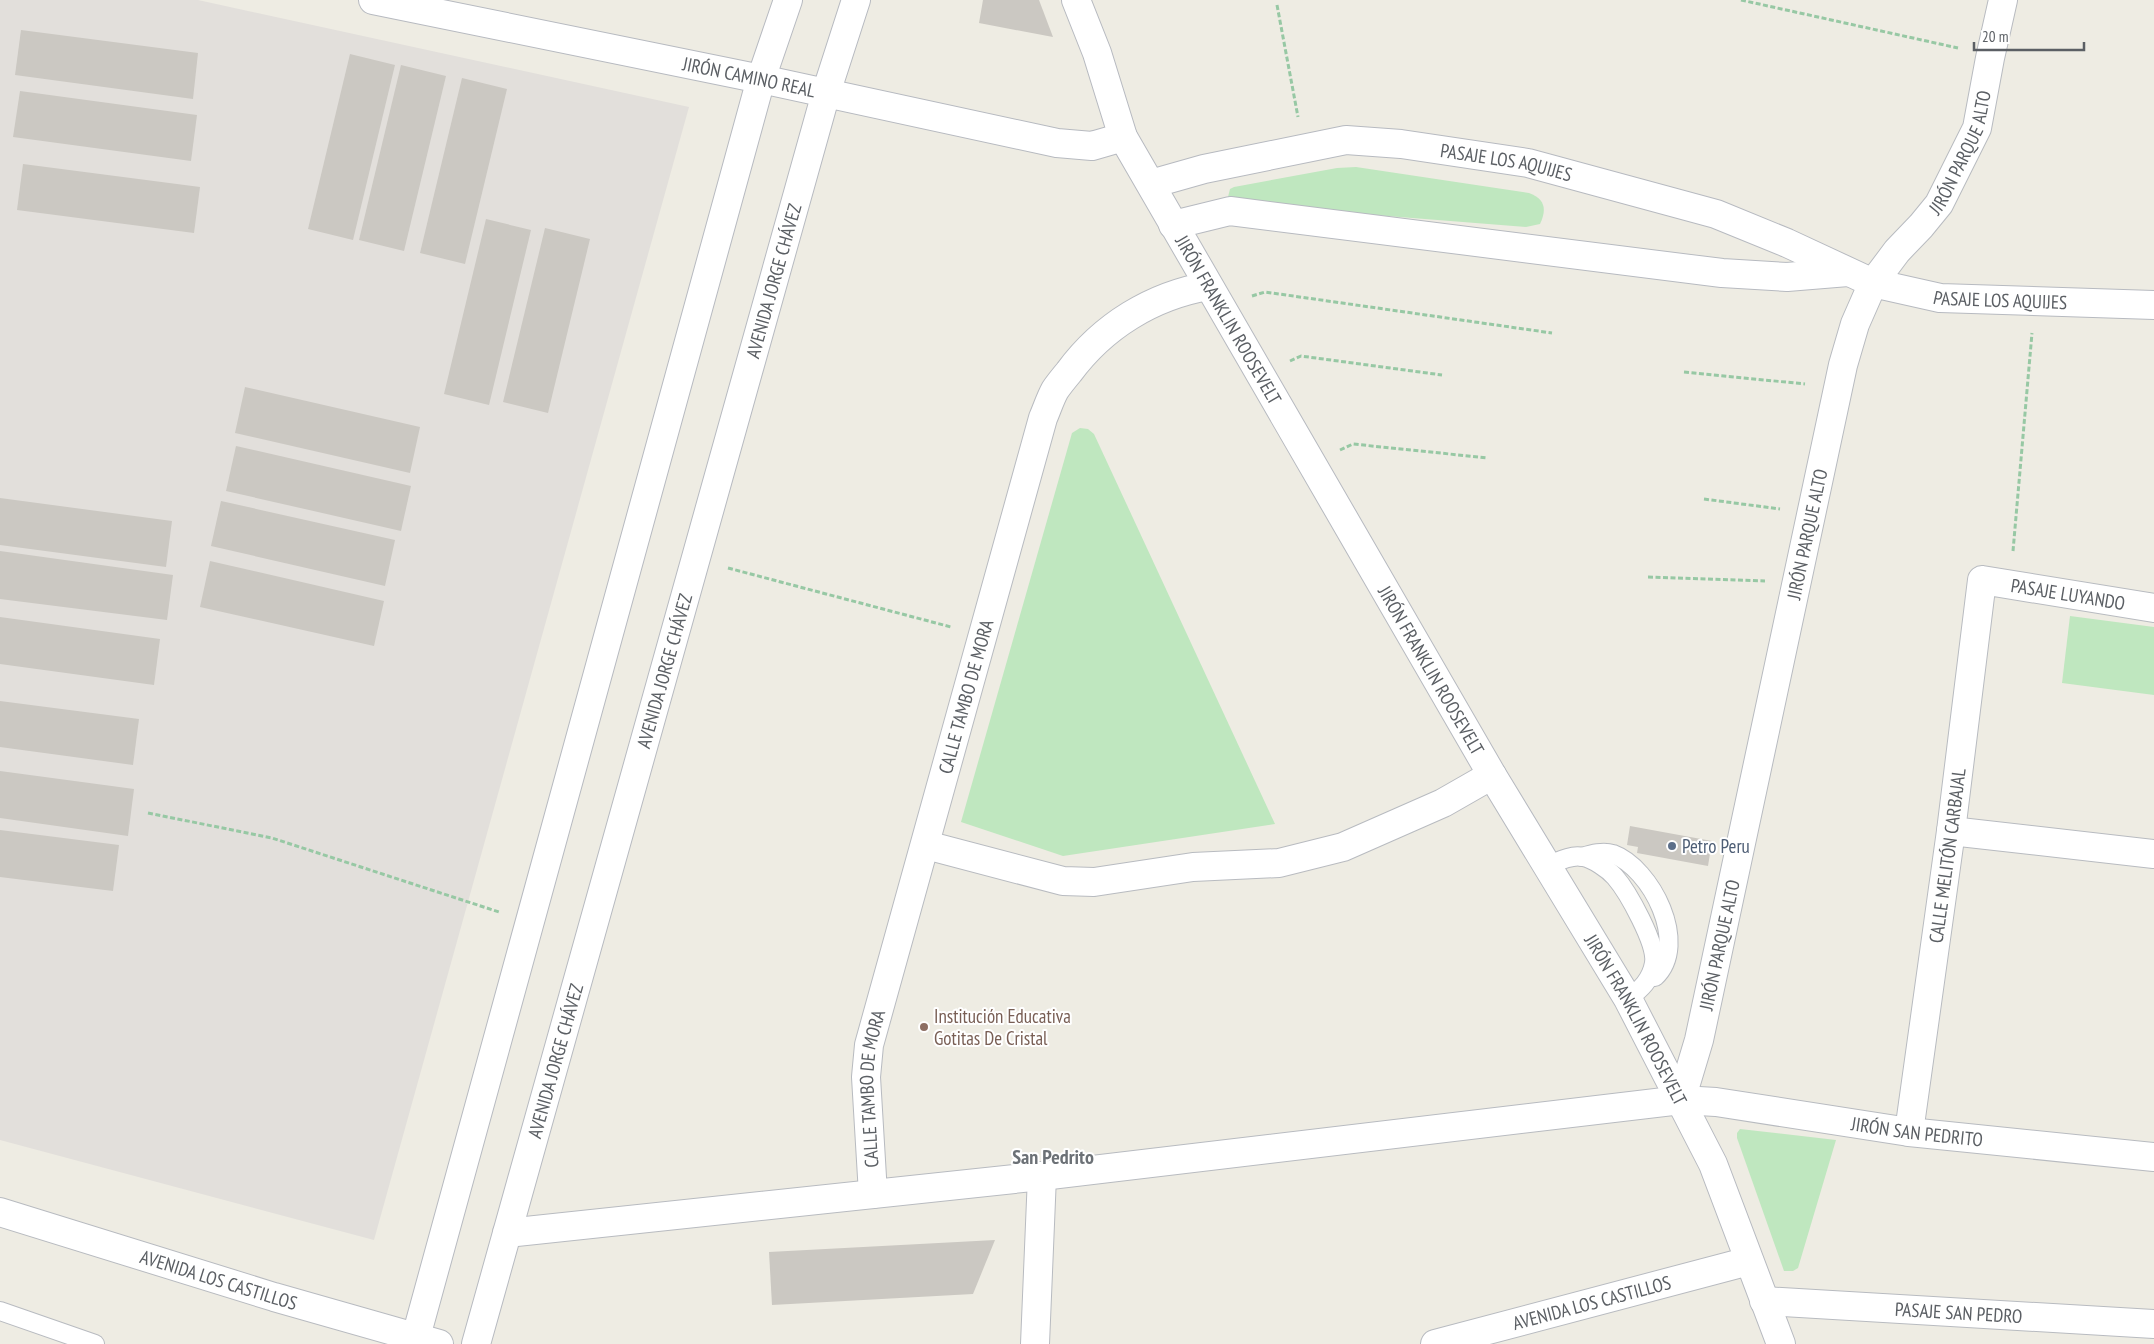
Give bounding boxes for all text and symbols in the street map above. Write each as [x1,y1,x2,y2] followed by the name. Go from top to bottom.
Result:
[1974,20,2084,52] scale bar
[1982,27,2008,46] text: 20 m
[680,51,818,102] street label: JIRÓN CAMINO REAL
[1923,88,1996,220] street label: JIRÓN PARQUE ALTO
[1439,138,1575,186] street label: PASAJE LOS AQUIJES
[740,201,806,361] street label: AVENIDA JORGE CHÁVEZ
[1170,230,1287,409] street label: JIRÓN FRANKLIN ROOSEVELT
[1931,285,2068,314] street label: PASAJE LOS AQUIJES
[1781,467,1833,602] street label: JIRÓN PARQUE ALTO
[2009,573,2127,615] street label: PASAJE LUYANDO
[1373,581,1490,760] street label: JIRÓN FRANKLIN ROOSEVELT
[631,591,697,751] street label: AVENIDA JORGE CHÁVEZ
[933,617,999,776] street label: CALLE TAMBO DE MORA
[1924,767,1971,945] street label: CALLE MELITÓN CARBAJAL
[1682,834,1750,858] place label: Petro Peru
[1666,840,1678,852] marker: Petro Peru
[1694,877,1745,1013] street label: JIRÓN PARQUE ALTO
[1579,929,1693,1110] street label: JIRÓN FRANKLIN ROOSEVELT
[522,981,588,1141] street label: AVENIDA JORGE CHÁVEZ
[934,1004,1071,1050] place label: Institución Educativa Gotitas De Cristal
[854,1007,890,1168] street label: CALLE TAMBO DE MORA
[918,1021,930,1033] marker: Institución Educativa Gotitas De Cristal
[1849,1111,1984,1151] street label: JIRÓN SAN PEDRITO
[1012,1144,1094,1170] district label: San Pedrito
[137,1244,300,1315] street label: AVENIDA LOS CASTILLOS
[1510,1270,1673,1335] street label: AVENIDA LOS CASTILLOS
[1894,1297,2023,1328] street label: PASAJE SAN PEDRO

